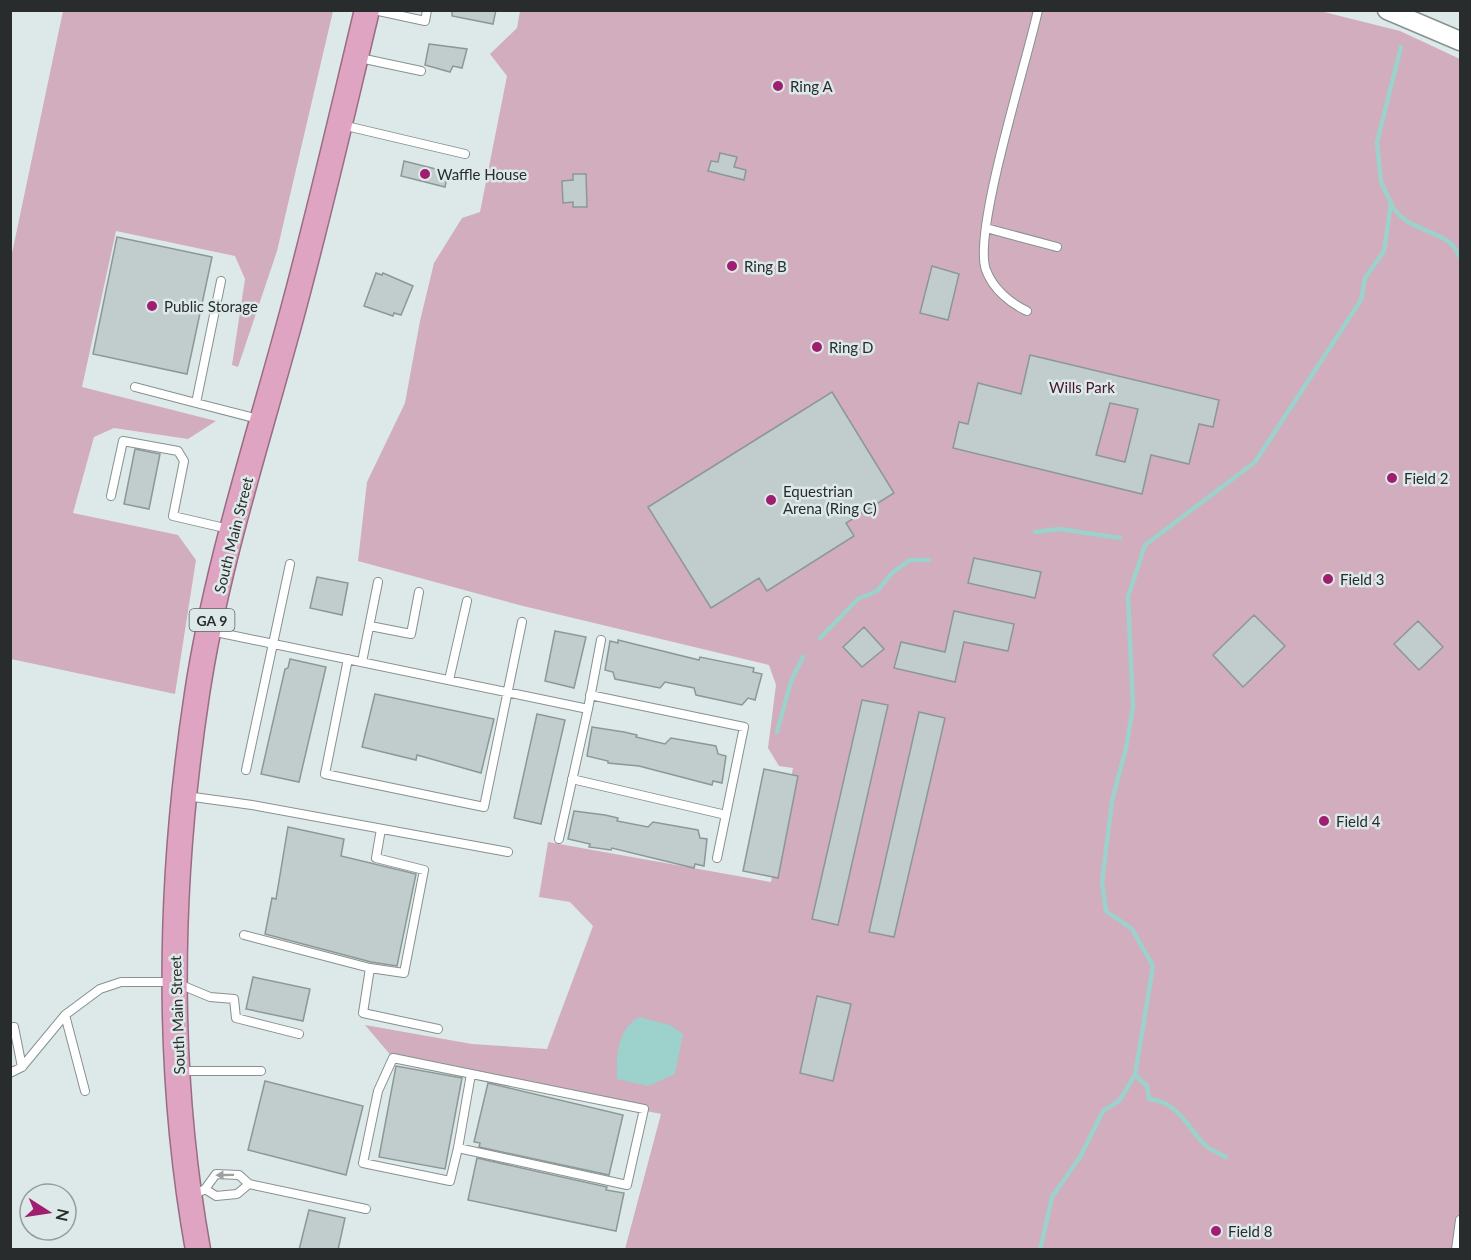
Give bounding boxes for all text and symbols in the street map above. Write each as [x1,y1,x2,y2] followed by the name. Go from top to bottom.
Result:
[790,77,833,95] place label: Ring A
[771,79,785,93] marker: Ring A
[437,165,527,183] place label: Waffle House
[418,167,432,181] marker: Waffle House
[744,257,787,275] place label: Ring B
[725,259,739,273] marker: Ring B
[164,297,258,315] place label: Public Storage
[145,299,159,313] marker: Public Storage
[829,338,873,356] place label: Ring D
[810,340,824,354] marker: Ring D
[1049,378,1115,396] park label: Wills Park
[1404,469,1448,487] place label: Field 2
[1385,471,1399,485] marker: Field 2
[210,474,256,595] street label: South Main Street
[783,482,877,517] place label: Equestrian Arena (Ring C)
[764,493,778,507] marker: Equestrian Arena (Ring C)
[1340,570,1384,588] place label: Field 3
[1321,572,1335,586] marker: Field 3
[190,609,234,631] road number: GA 9
[1336,812,1381,830] place label: Field 4
[1317,814,1331,828] marker: Field 4
[166,955,188,1075] street label: South Main Street
[215,1170,234,1180] one-way arrow
[18,1182,78,1242] north arrow
[53,1207,74,1223] text: N
[1228,1222,1272,1240] place label: Field 8
[1209,1224,1223,1238] marker: Field 8

